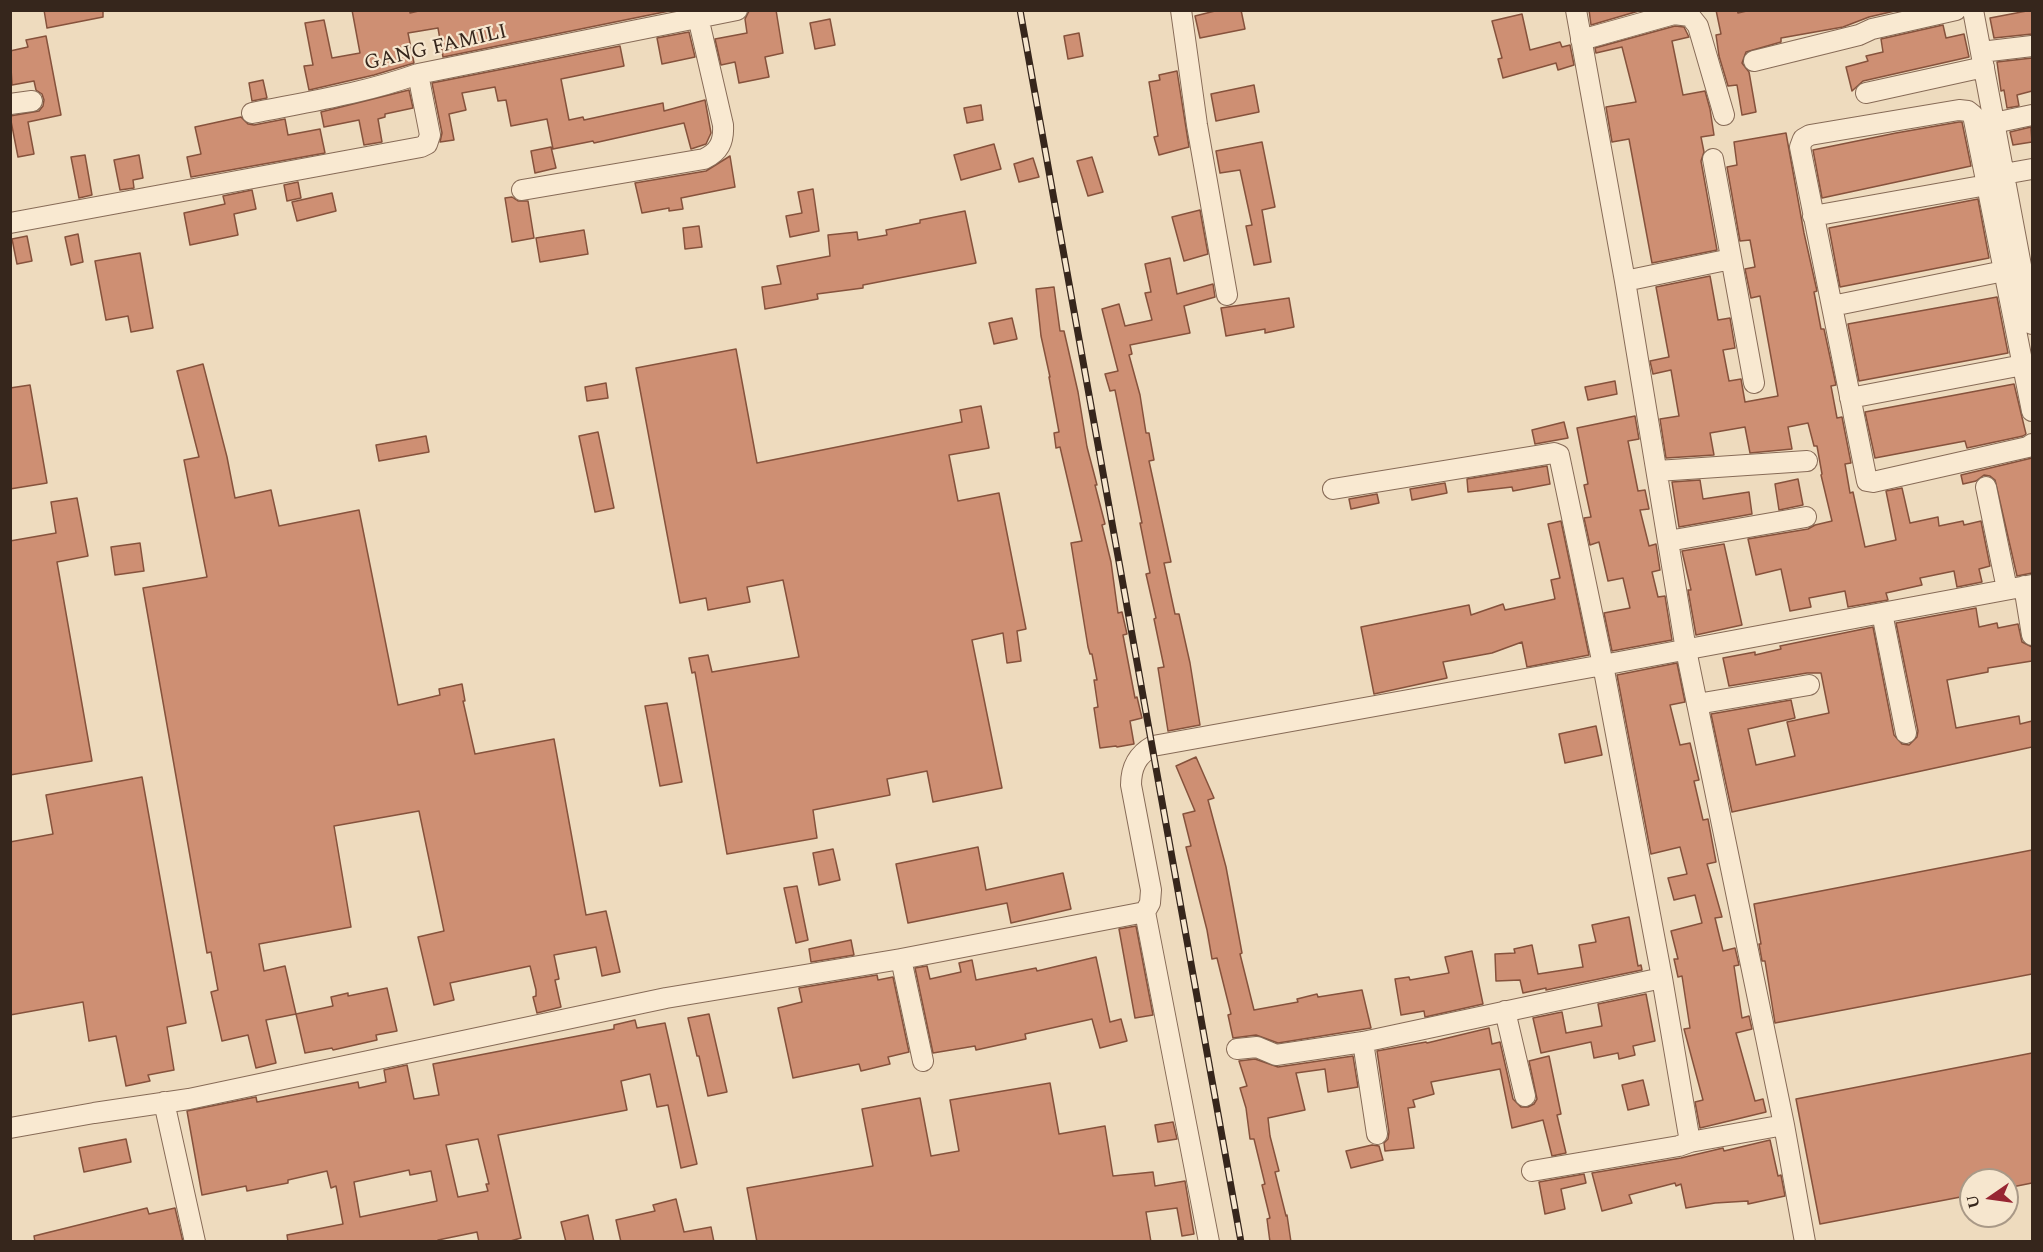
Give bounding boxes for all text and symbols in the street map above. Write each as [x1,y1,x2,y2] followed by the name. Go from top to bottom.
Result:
[362,20,510,78] street label: GANG FAMILI
[1959,1168,2019,1228] north arrow
[1960,1192,1987,1211] text: U

